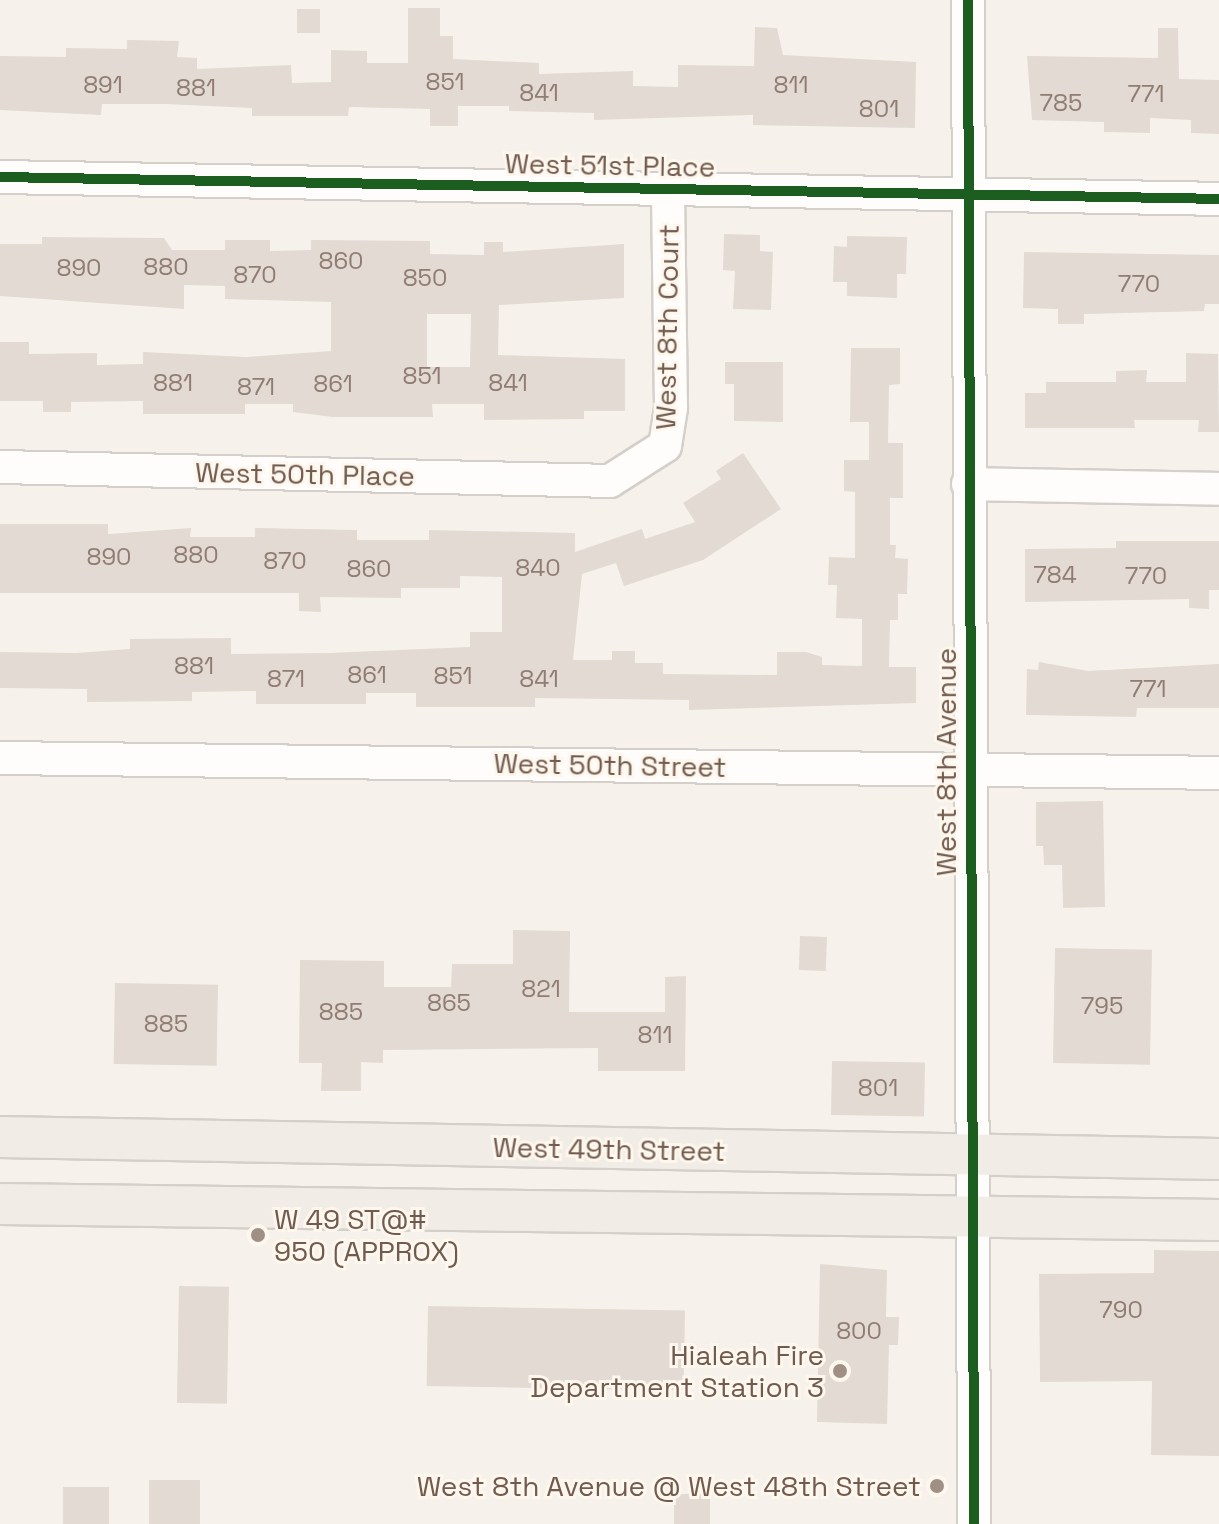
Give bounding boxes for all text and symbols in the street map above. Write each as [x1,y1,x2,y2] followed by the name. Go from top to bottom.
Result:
[425,68,465,96] house number: 851
[83,71,123,99] house number: 891
[773,71,809,99] house number: 811
[176,74,216,102] house number: 881
[519,79,559,107] house number: 841
[1128,80,1164,108] house number: 771
[1040,89,1082,117] house number: 785
[859,95,899,123] house number: 801
[504,146,716,184] street label: West 51st Place
[648,224,686,430] street label: West 8th Court
[318,247,364,275] house number: 860
[143,253,189,281] house number: 880
[56,254,102,282] house number: 890
[233,261,277,289] house number: 870
[403,264,447,292] house number: 850
[1118,270,1160,298] house number: 770
[402,362,442,390] house number: 851
[153,369,193,397] house number: 881
[488,369,528,397] house number: 841
[313,370,353,398] house number: 861
[237,373,275,401] house number: 871
[195,455,415,493] street label: West 50th Place
[173,541,219,569] house number: 880
[86,543,132,571] house number: 890
[263,547,307,575] house number: 870
[515,554,561,582] house number: 840
[346,555,392,583] house number: 860
[1033,561,1077,589] house number: 784
[1125,562,1167,590] house number: 770
[929,648,963,876] street label: West 8th Avenue
[174,652,214,680] house number: 881
[347,661,387,689] house number: 861
[433,662,473,690] house number: 851
[267,665,305,693] house number: 871
[519,665,559,693] house number: 841
[1130,675,1166,703] house number: 771
[493,746,727,784] street label: West 50th Street
[521,975,561,1003] house number: 821
[427,989,471,1017] house number: 865
[1081,992,1123,1020] house number: 795
[319,998,363,1026] house number: 885
[144,1010,188,1038] house number: 885
[637,1021,673,1049] house number: 811
[858,1074,898,1102] house number: 801
[492,1130,726,1168] street label: West 49th Street
[274,1202,459,1268] place label: W 49 ST@# 950 (APPROX)
[249,1226,267,1244] marker: W 49 ST@# 950 (APPROX)
[1099,1296,1143,1324] house number: 790
[836,1317,882,1345] house number: 800
[530,1338,824,1404] place label: Hialeah Fire Department Station 3
[831,1362,849,1380] marker: Hialeah Fire Department Station 3
[416,1469,921,1503] place label: West 8th Avenue @ West 48th Street
[928,1477,946,1495] marker: West 8th Avenue @ West 48th Street

